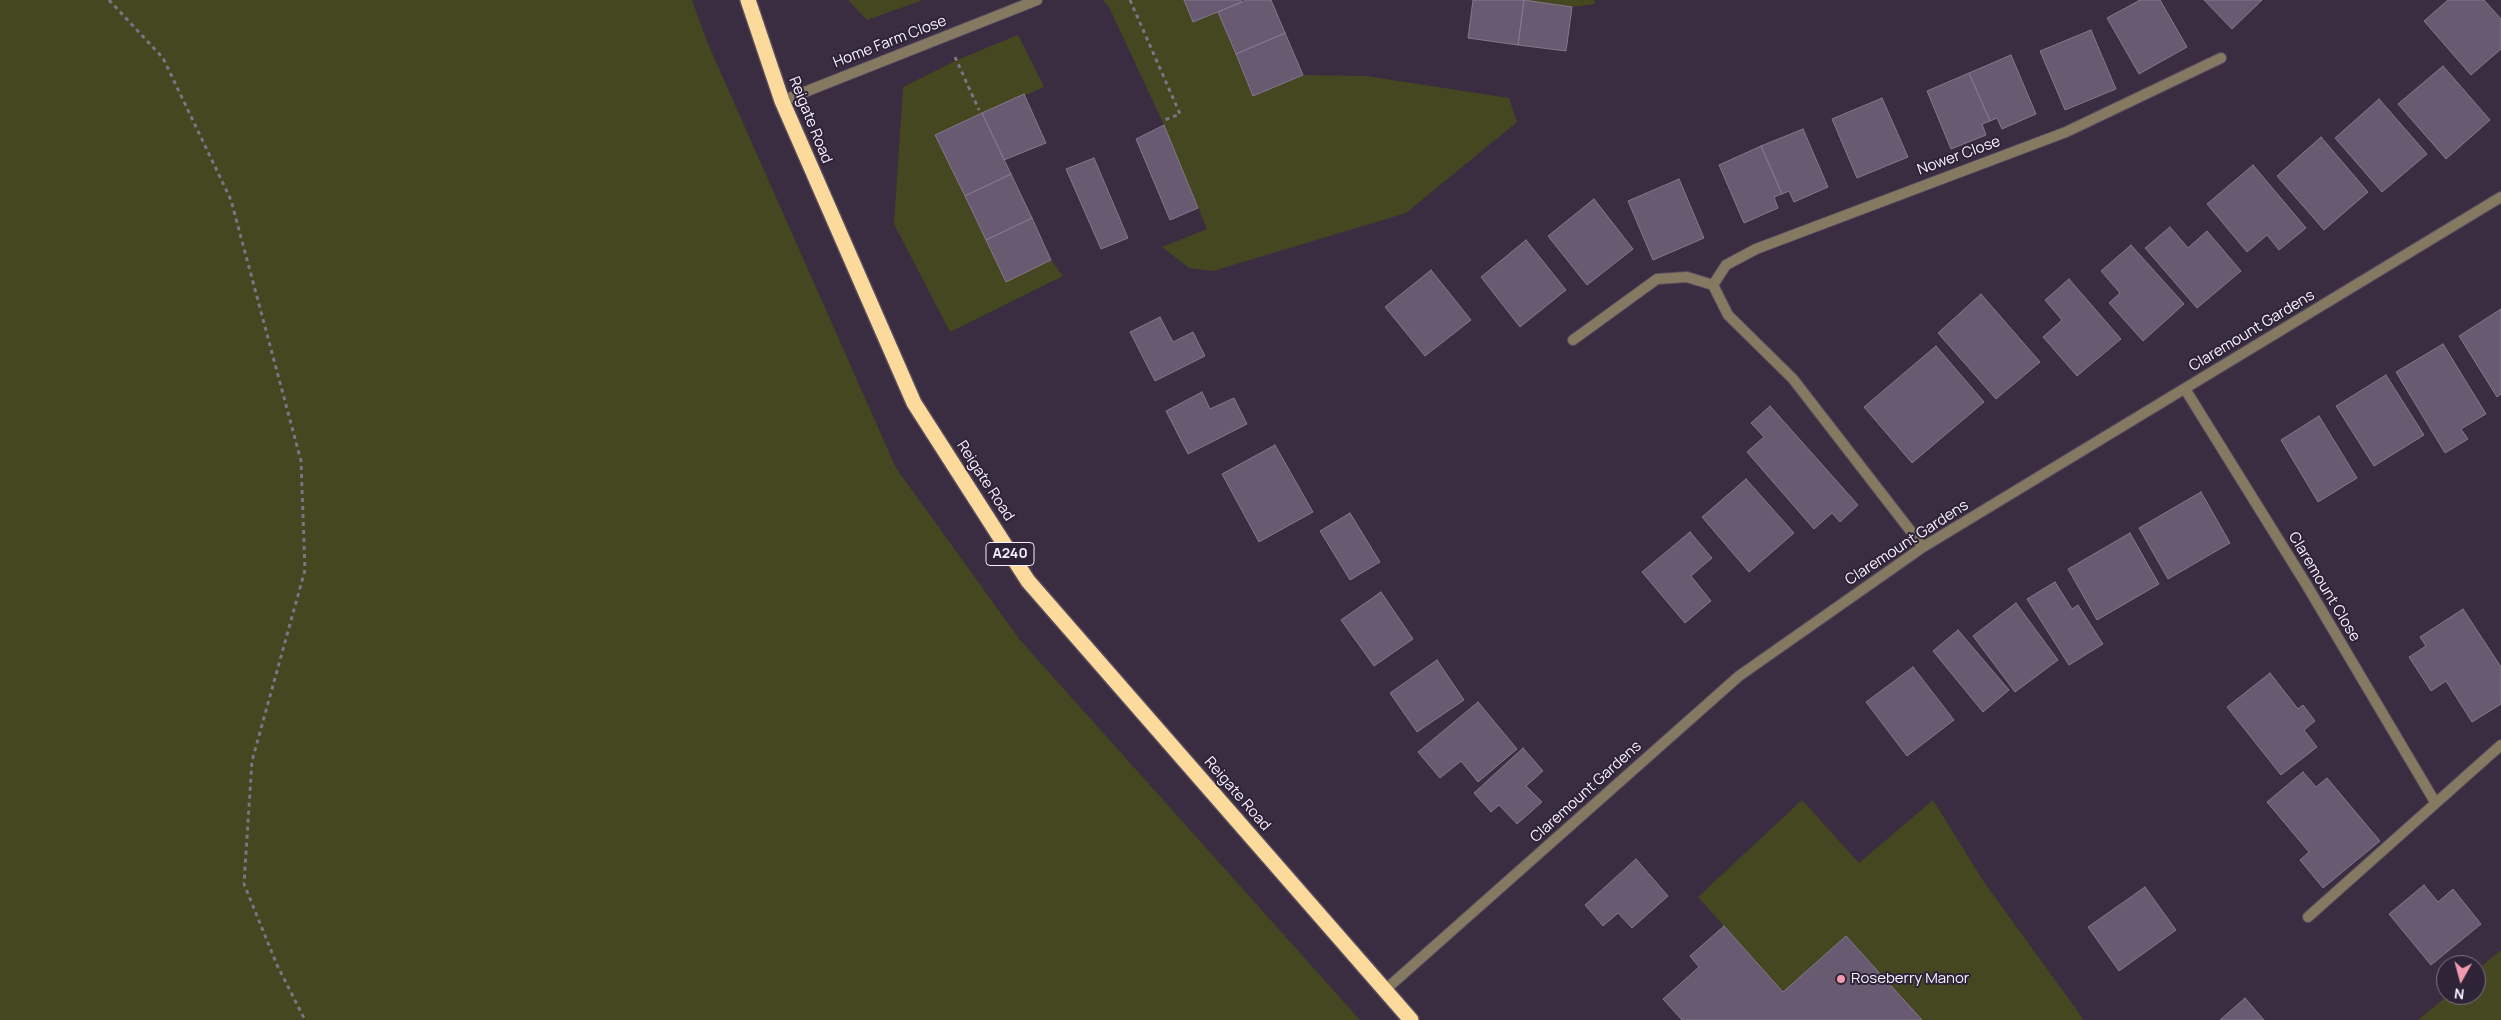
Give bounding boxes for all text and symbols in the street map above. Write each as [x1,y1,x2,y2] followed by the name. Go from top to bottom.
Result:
[831,12,949,72] street label: Home Farm Close
[784,74,836,166] street label: Reigate Road
[1915,133,2003,179] street label: Nower Close
[2186,286,2318,376] street label: Claremount Gardens
[952,438,1018,524] street label: Reigate Road
[1842,496,1972,590] street label: Claremount Gardens
[2284,529,2364,645] street label: Claremount Close
[986,542,1034,566] road number: A240
[1527,737,1645,847] street label: Claremount Gardens
[1200,753,1274,835] street label: Reigate Road
[2436,955,2486,1005] north arrow
[1851,970,1969,988] place label: Roseberry Manor
[1835,973,1847,985] marker: Roseberry Manor
[2453,984,2465,1004] text: N

